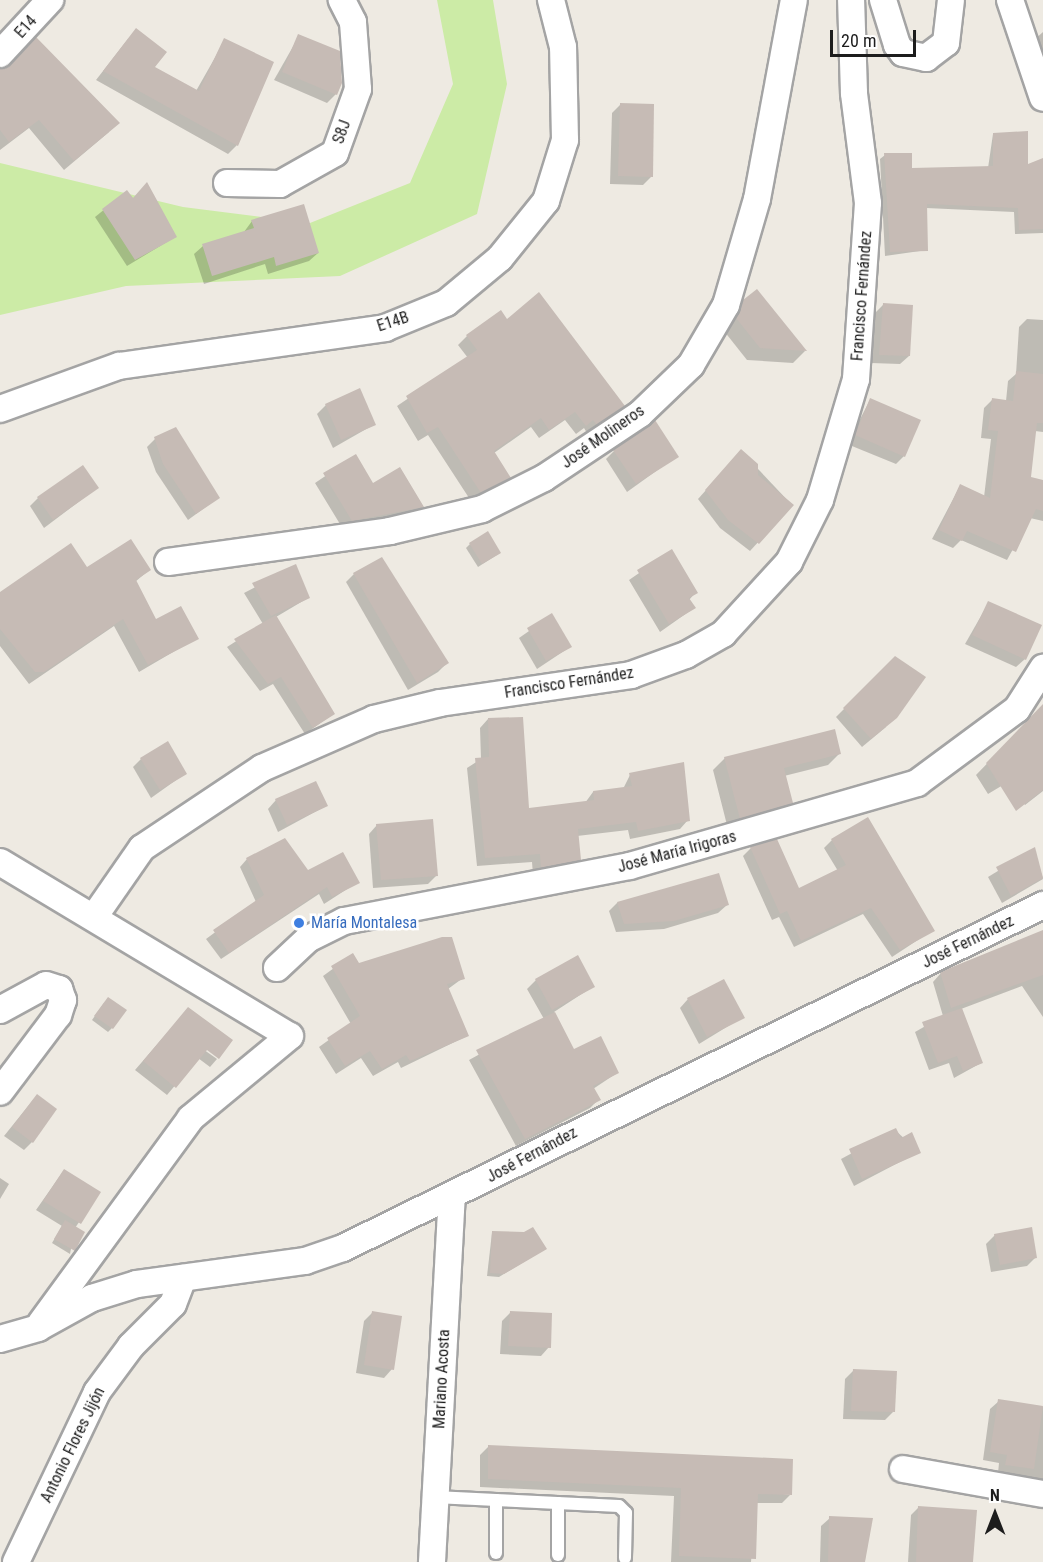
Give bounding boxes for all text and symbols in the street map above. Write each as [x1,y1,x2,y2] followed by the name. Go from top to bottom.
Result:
[11,12,41,42] street label: E14
[833,18,918,56] scale bar
[841,30,876,51] text: 20 m
[329,117,355,147] street label: S8J
[848,230,876,362] street label: Francisco Fernández
[375,308,411,336] street label: E14B
[558,401,648,473] street label: José Molineros
[503,663,635,703] street label: Francisco Fernández
[616,827,738,877] street label: José María Irigoras
[919,912,1017,972] street label: José Fernández
[311,913,417,933] place label: María Montalesa
[292,916,306,930] marker: María Montalesa
[483,1123,581,1187] street label: José Fernández
[430,1329,454,1429] street label: Mariano Acosta
[37,1384,109,1506] street label: Antonio Flores Jijón
[965,1484,1025,1544] north arrow
[990,1486,1000,1505] text: N

